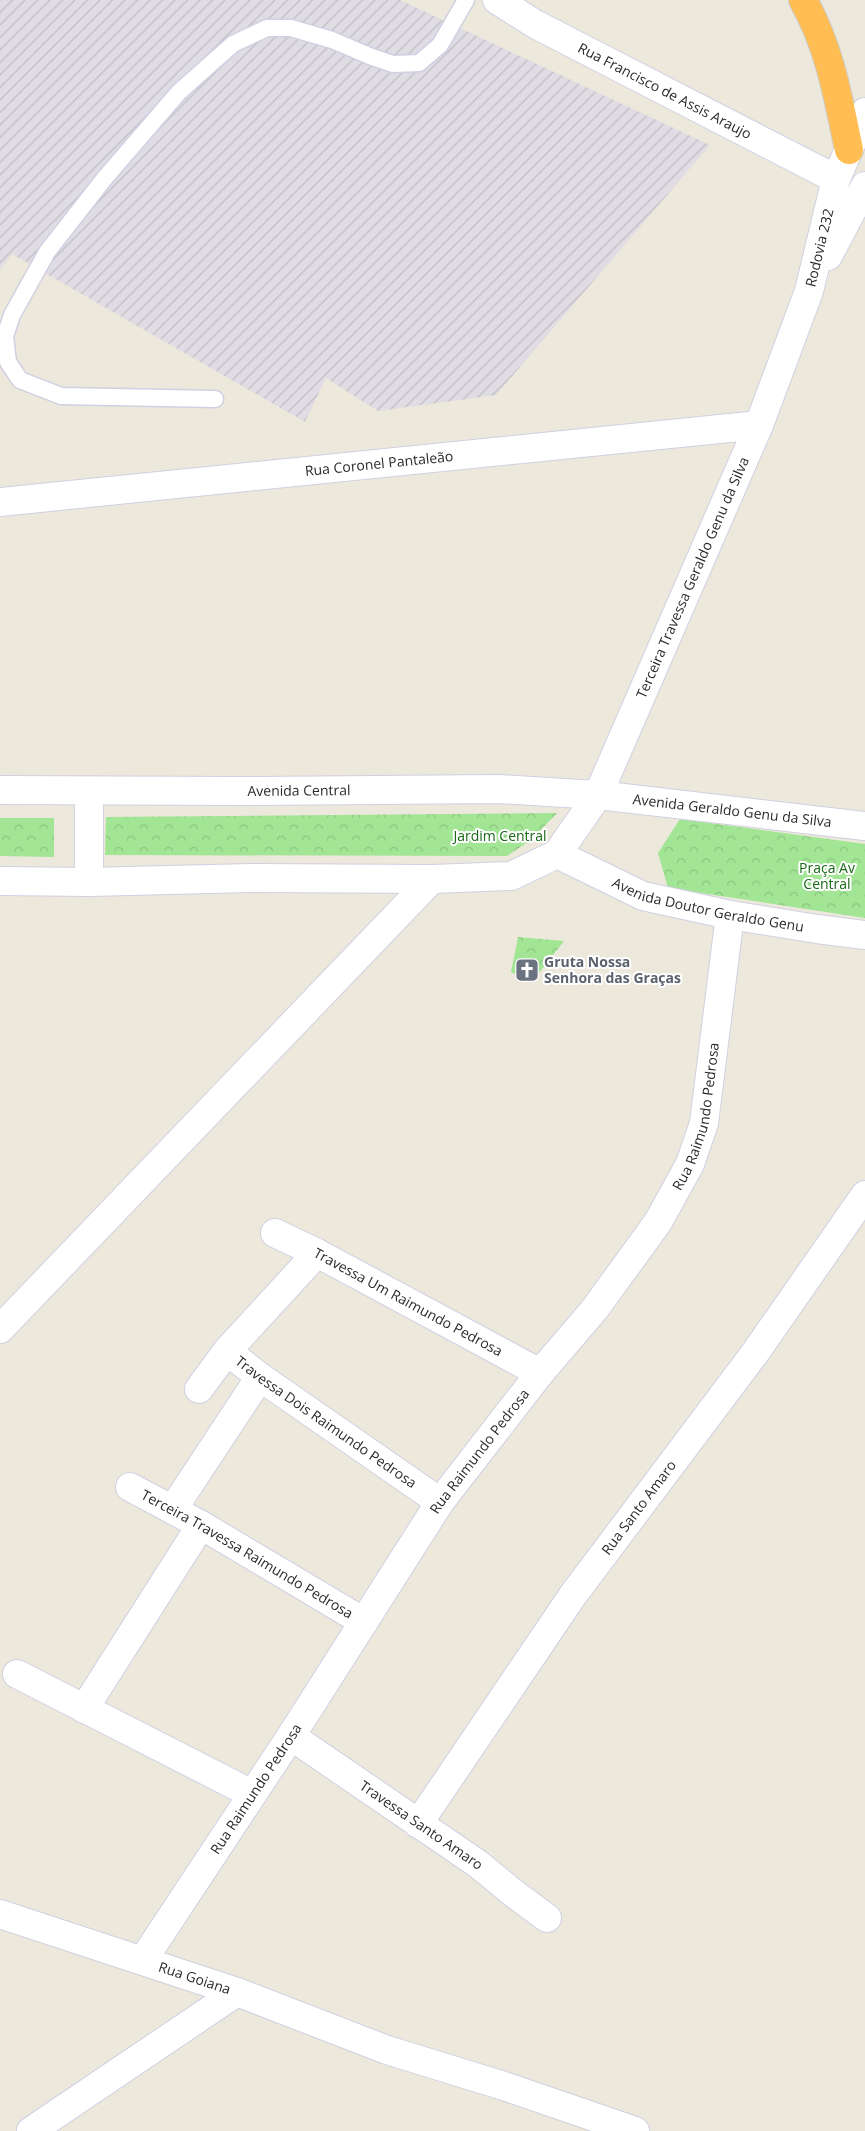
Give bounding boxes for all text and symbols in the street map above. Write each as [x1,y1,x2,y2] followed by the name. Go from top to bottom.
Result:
[575,38,755,143] street label: Rua Francisco de Assis Araujo
[800,206,838,289] street label: Rodovia 232
[304,446,454,480] street label: Rua Coronel Pantaleão
[631,454,753,701] street label: Terceira Travessa Geraldo Genu da Silva
[247,780,351,800] street label: Avenida Central
[632,789,833,831] street label: Avenida Geraldo Genu da Silva
[451,826,547,845] park label: Jardim Central
[799,858,855,893] park label: Praça Av Central
[609,872,805,936] street label: Avenida Doutor Geraldo Genu
[544,952,681,987] place label: Gruta Nossa Senhora das Graças
[514,957,540,983] church icon: Gruta Nossa Senhora das Graças
[667,1041,723,1193] street label: Rua Raimundo Pedrosa
[311,1243,506,1360] street label: Travessa Um Raimundo Pedrosa
[232,1351,421,1492] street label: Travessa Dois Raimundo Pedrosa
[425,1385,533,1517] street label: Rua Raimundo Pedrosa
[597,1456,680,1558] street label: Rua Santo Amaro
[138,1485,357,1622] street label: Terceira Travessa Raimundo Pedrosa
[206,1720,306,1858] street label: Rua Raimundo Pedrosa
[356,1776,488,1874] street label: Travessa Santo Amaro
[156,1957,233,1998] street label: Rua Goiana

